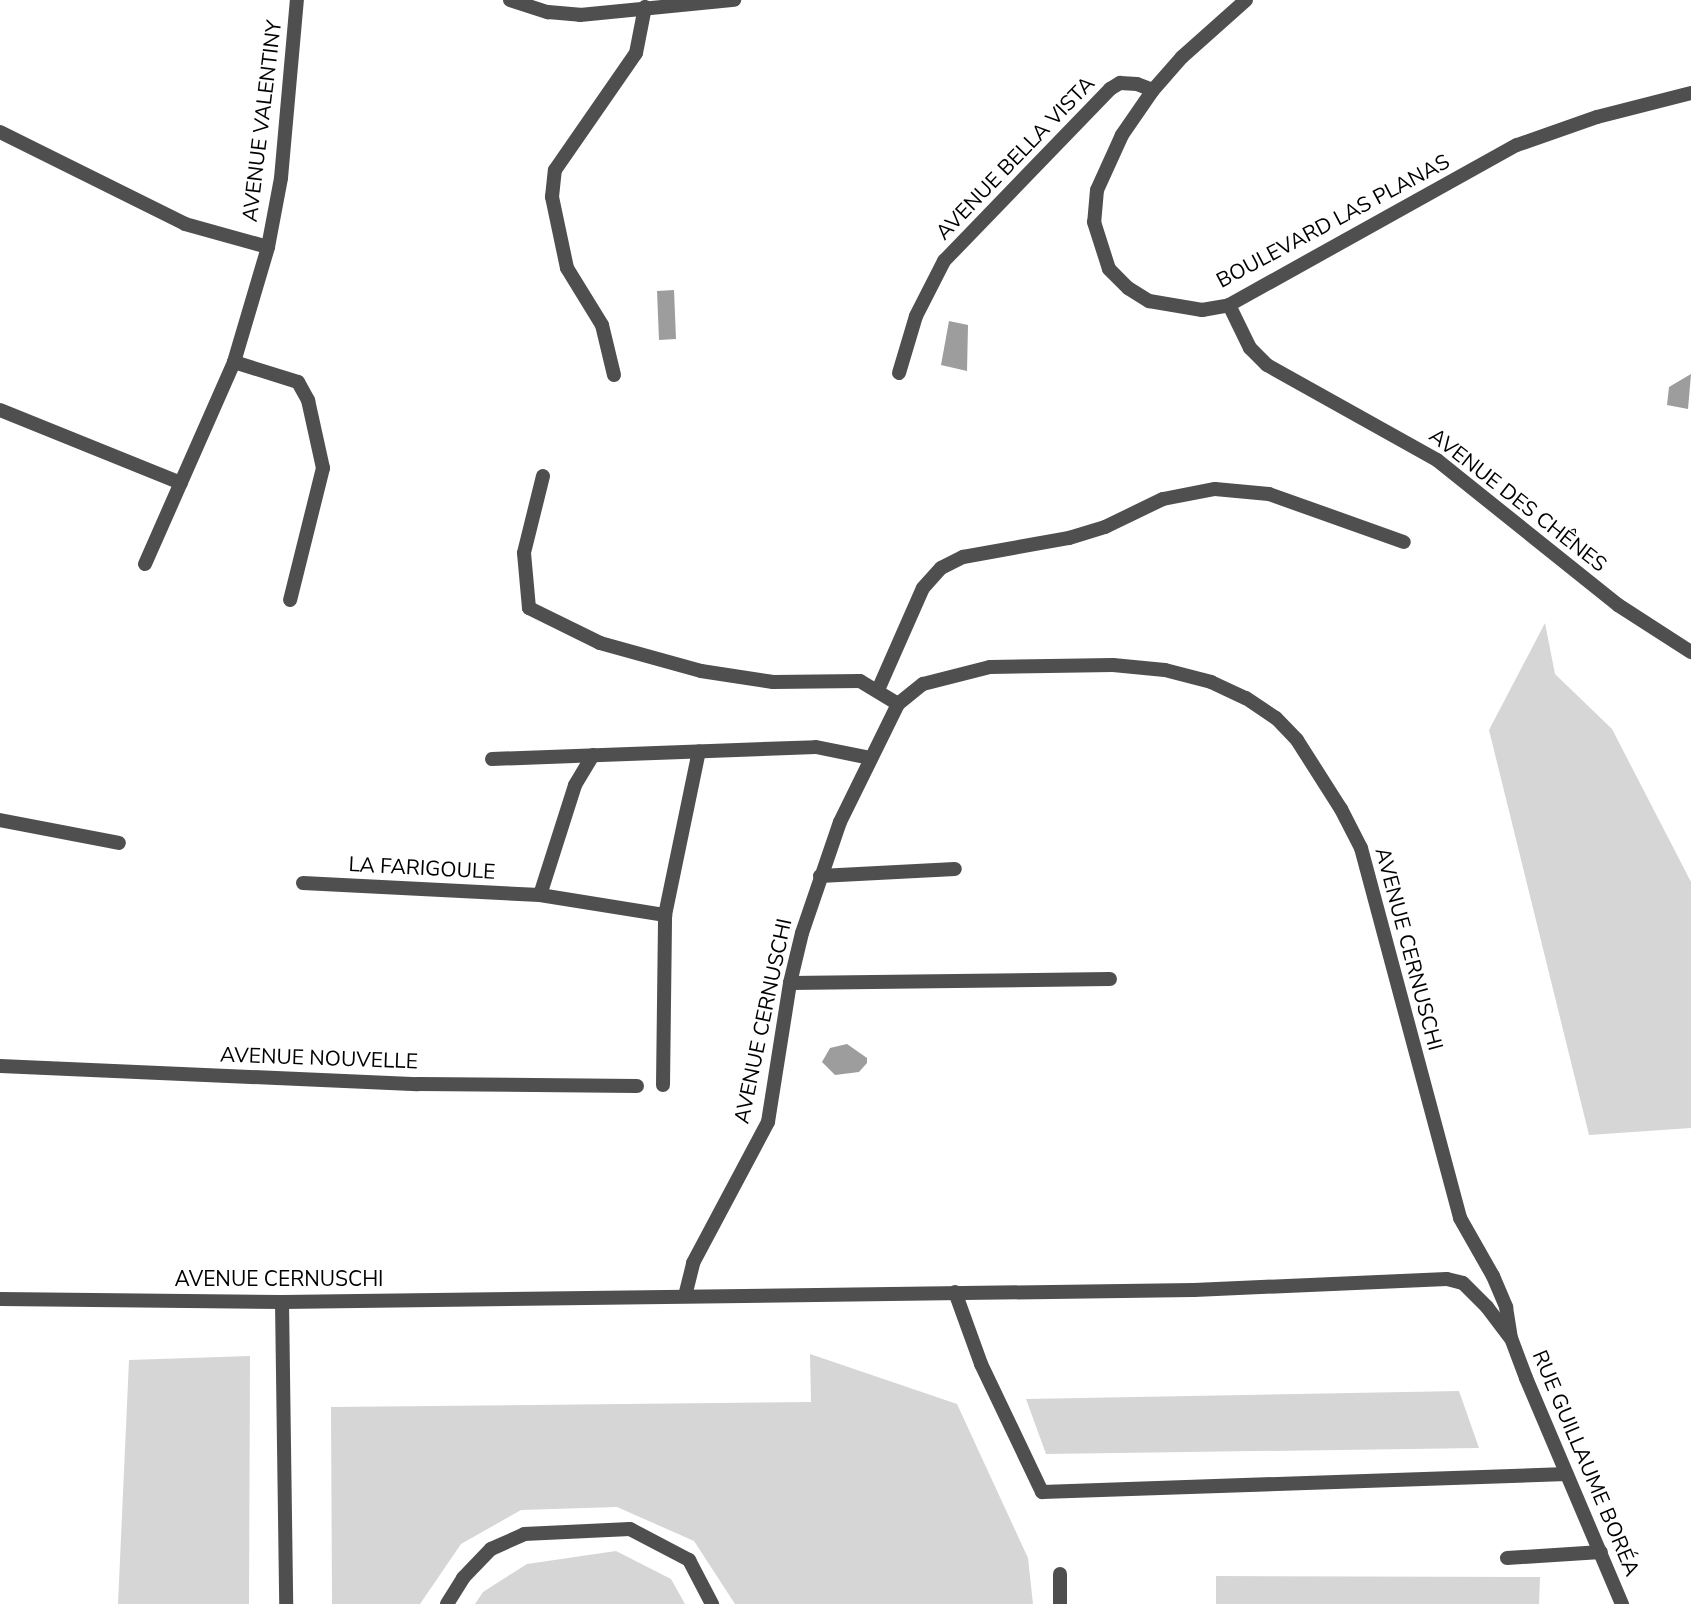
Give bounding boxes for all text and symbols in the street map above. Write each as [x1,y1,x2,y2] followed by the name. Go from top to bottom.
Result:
[237,19,287,223] street label: AVENUE VALENTINY
[930,71,1100,245] street label: AVENUE BELLA VISTA
[1212,149,1454,293] street label: BOULEVARD LAS PLANAS
[1424,423,1612,577] street label: AVENUE DES CHÊNES
[1370,845,1448,1053] street label: AVENUE CERNUSCHI
[348,852,496,884] street label: LA FARIGOULE
[729,916,797,1126] street label: AVENUE CERNUSCHI
[220,1042,418,1074] street label: AVENUE NOUVELLE
[175,1266,383,1292] street label: AVENUE CERNUSCHI
[1527,1346,1645,1580] street label: RUE GUILLAUME BORÉA

